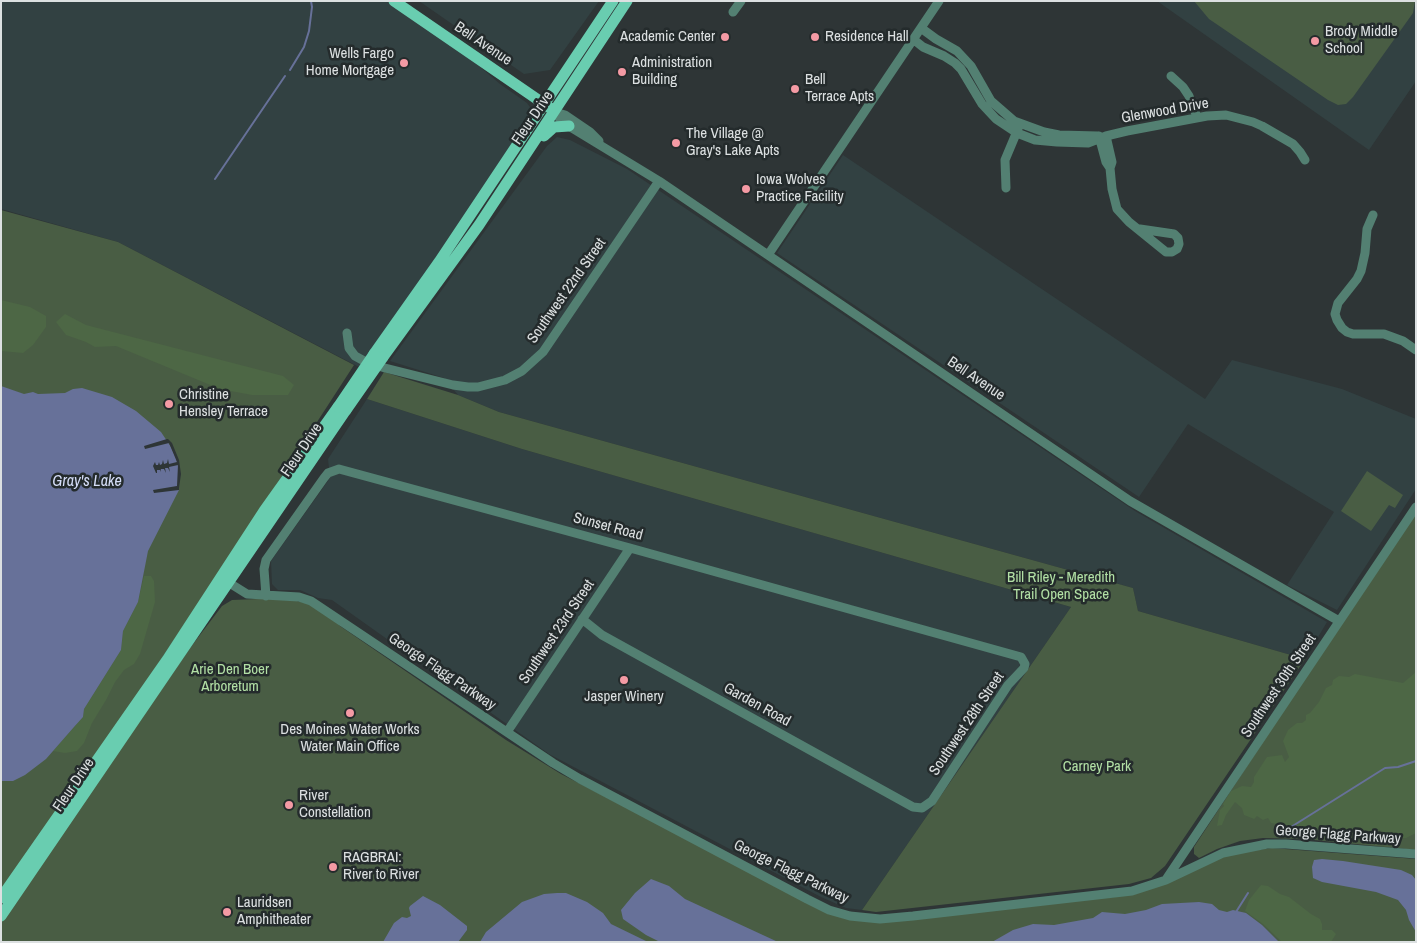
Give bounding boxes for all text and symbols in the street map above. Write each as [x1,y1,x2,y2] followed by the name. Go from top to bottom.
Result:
[451,18,515,70] street label: Bell Avenue
[1325,23,1397,58] place label: Brody Middle School
[620,28,715,46] place label: Academic Center
[825,28,908,46] place label: Residence Hall
[719,31,731,43] marker: Academic Center
[809,31,821,43] marker: Residence Hall
[1309,35,1321,47] marker: Brody Middle School
[306,45,394,80] place label: Wells Fargo Home Mortgage
[632,54,712,89] place label: Administration Building
[398,57,410,69] marker: Wells Fargo Home Mortgage
[616,66,628,78] marker: Administration Building
[805,71,874,106] place label: Bell Terrace Apts
[789,83,801,95] marker: Bell Terrace Apts
[509,88,557,148] street label: Fleur Drive
[1120,94,1210,128] street label: Glenwood Drive
[686,125,779,160] place label: The Village @ Gray's Lake Apts
[670,137,682,149] marker: The Village @ Gray's Lake Apts
[756,171,844,206] place label: Iowa Wolves Practice Facility
[740,183,752,195] marker: Iowa Wolves Practice Facility
[524,235,610,347] street label: Southwest 22nd Street
[944,353,1008,405] street label: Bell Avenue
[179,386,268,421] place label: Christine Hensley Terrace
[163,398,175,410] marker: Christine Hensley Terrace
[278,420,326,480] street label: Fleur Drive
[52,472,122,492] water label: Gray's Lake
[571,509,645,545] street label: Sunset Road
[1007,569,1115,604] park label: Bill Riley - Meredith Trail Open Space
[516,577,598,687] street label: Southwest 23rd Street
[385,629,499,715] street label: George Flagg Parkway
[1238,631,1320,741] street label: Southwest 30th Street
[191,661,269,696] park label: Arie Den Boer Arboretum
[926,669,1008,779] street label: Southwest 28th Street
[618,674,630,686] marker: Jasper Winery
[720,679,794,731] street label: Garden Road
[584,688,664,706] place label: Jasper Winery
[344,707,356,719] marker: Des Moines Water Works Water Main Office
[280,721,420,756] place label: Des Moines Water Works Water Main Office
[50,755,98,815] street label: Fleur Drive
[1063,758,1131,776] park label: Carney Park
[299,787,371,822] place label: River Constellation
[283,799,295,811] marker: River Constellation
[1275,822,1401,848] street label: George Flagg Parkway
[731,836,851,908] street label: George Flagg Parkway
[343,849,419,884] place label: RAGBRAI: River to River
[327,861,339,873] marker: RAGBRAI: River to River
[237,894,311,929] place label: Lauridsen Amphitheater
[221,906,233,918] marker: Lauridsen Amphitheater

